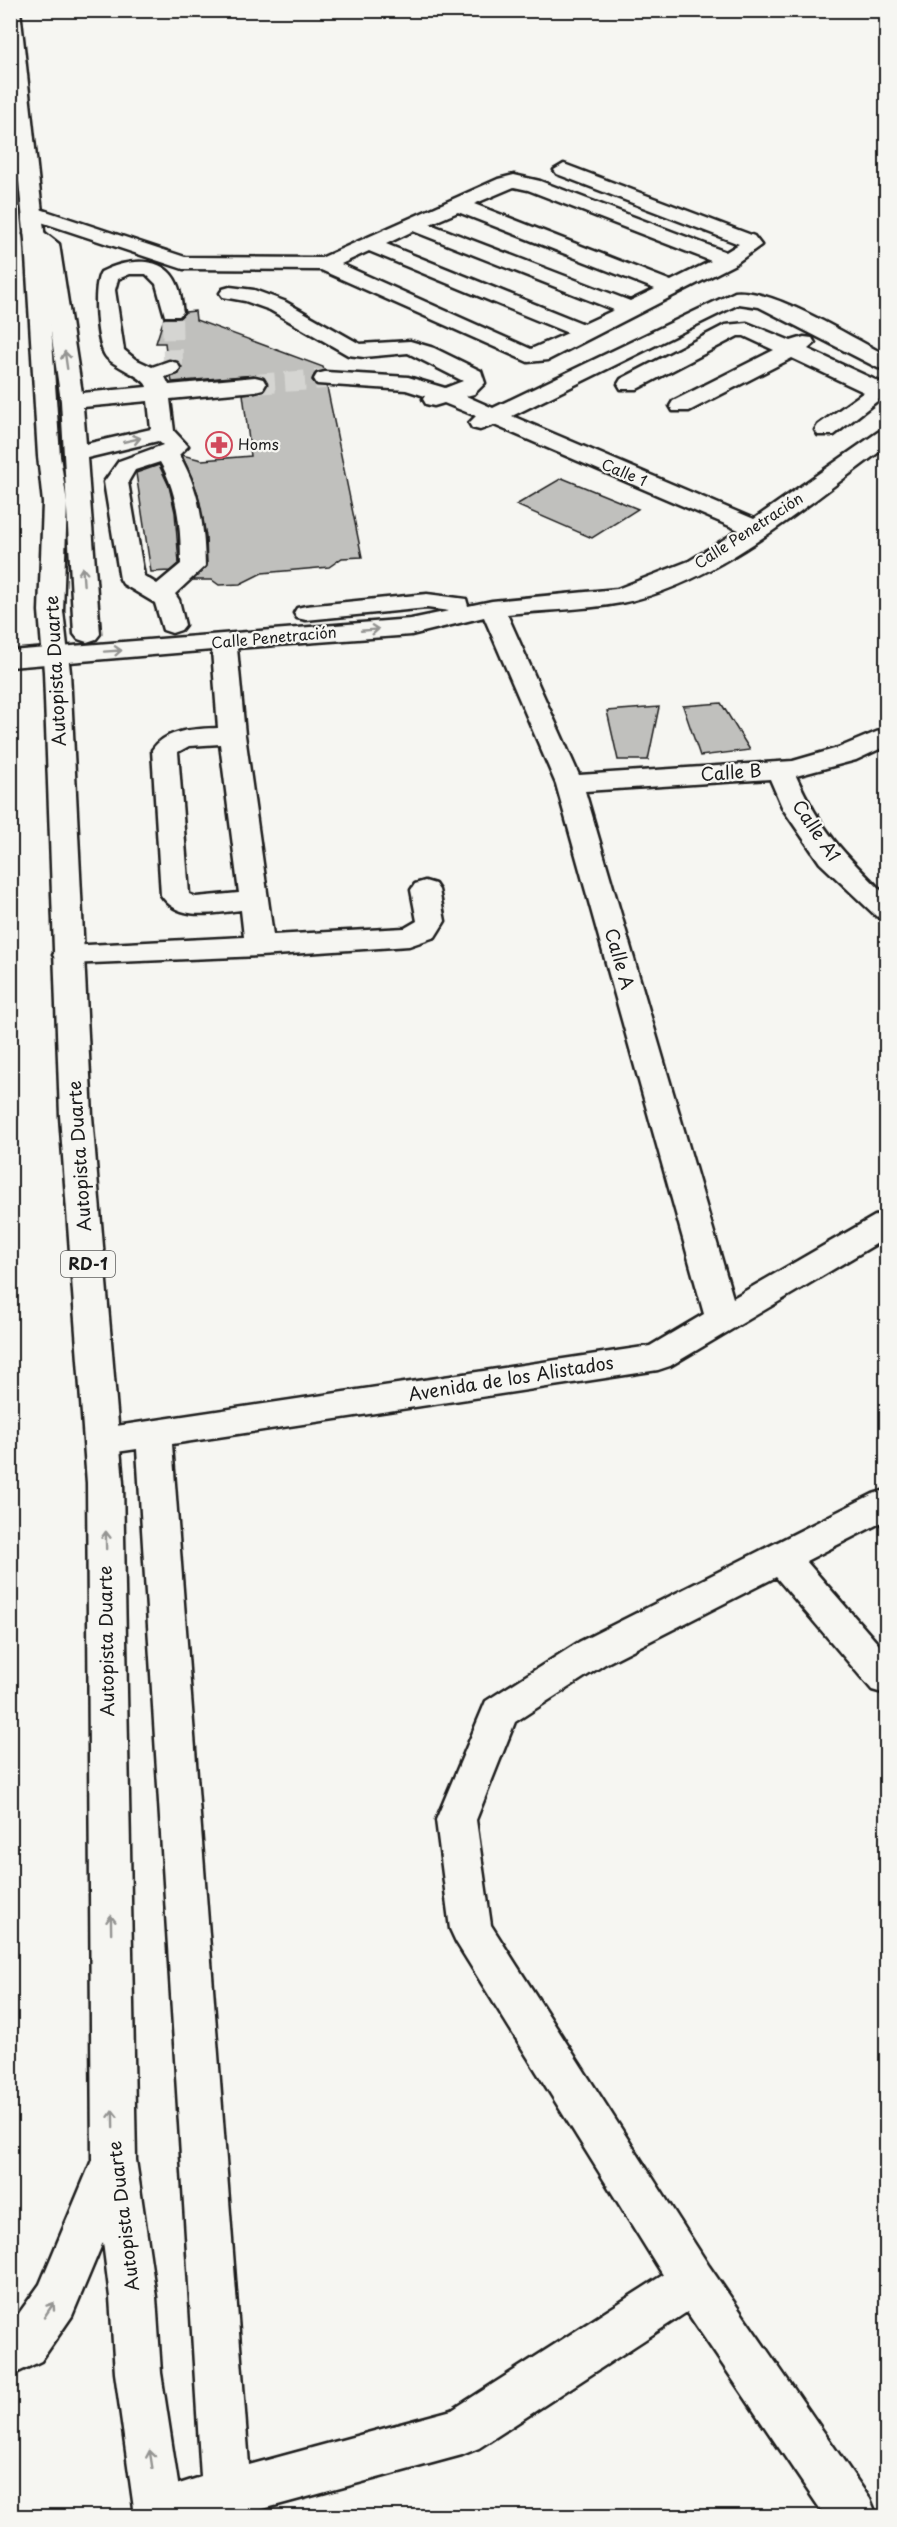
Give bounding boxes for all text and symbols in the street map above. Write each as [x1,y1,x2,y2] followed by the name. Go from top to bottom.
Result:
[61,351,72,371] one-way arrow
[204,430,234,460] pharmacy icon: Homs
[238,432,279,455] place label: Homs
[122,434,141,446] one-way arrow
[598,452,651,491] street label: Calle 1
[689,486,807,574] street label: Calle Penetración
[77,566,88,586] one-way arrow
[37,595,72,747] street label: Autopista Duarte
[210,620,337,653] street label: Calle Penetración
[360,624,380,635] one-way arrow
[103,645,123,656] one-way arrow
[700,756,762,787] street label: Calle B
[787,794,848,867] street label: Calle A1
[599,925,642,993] street label: Calle A
[60,1080,97,1232] street label: Autopista Duarte
[61,1251,115,1277] road number: RD-1
[406,1348,615,1407] street label: Avenida de los Alistados
[100,1531,112,1551] one-way arrow
[91,1565,120,1717] street label: Autopista Duarte
[105,1915,117,1935] one-way arrow
[108,2110,119,2130] one-way arrow
[100,2140,145,2293] street label: Autopista Duarte
[43,2303,55,2319] one-way arrow
[145,2449,156,2469] one-way arrow

